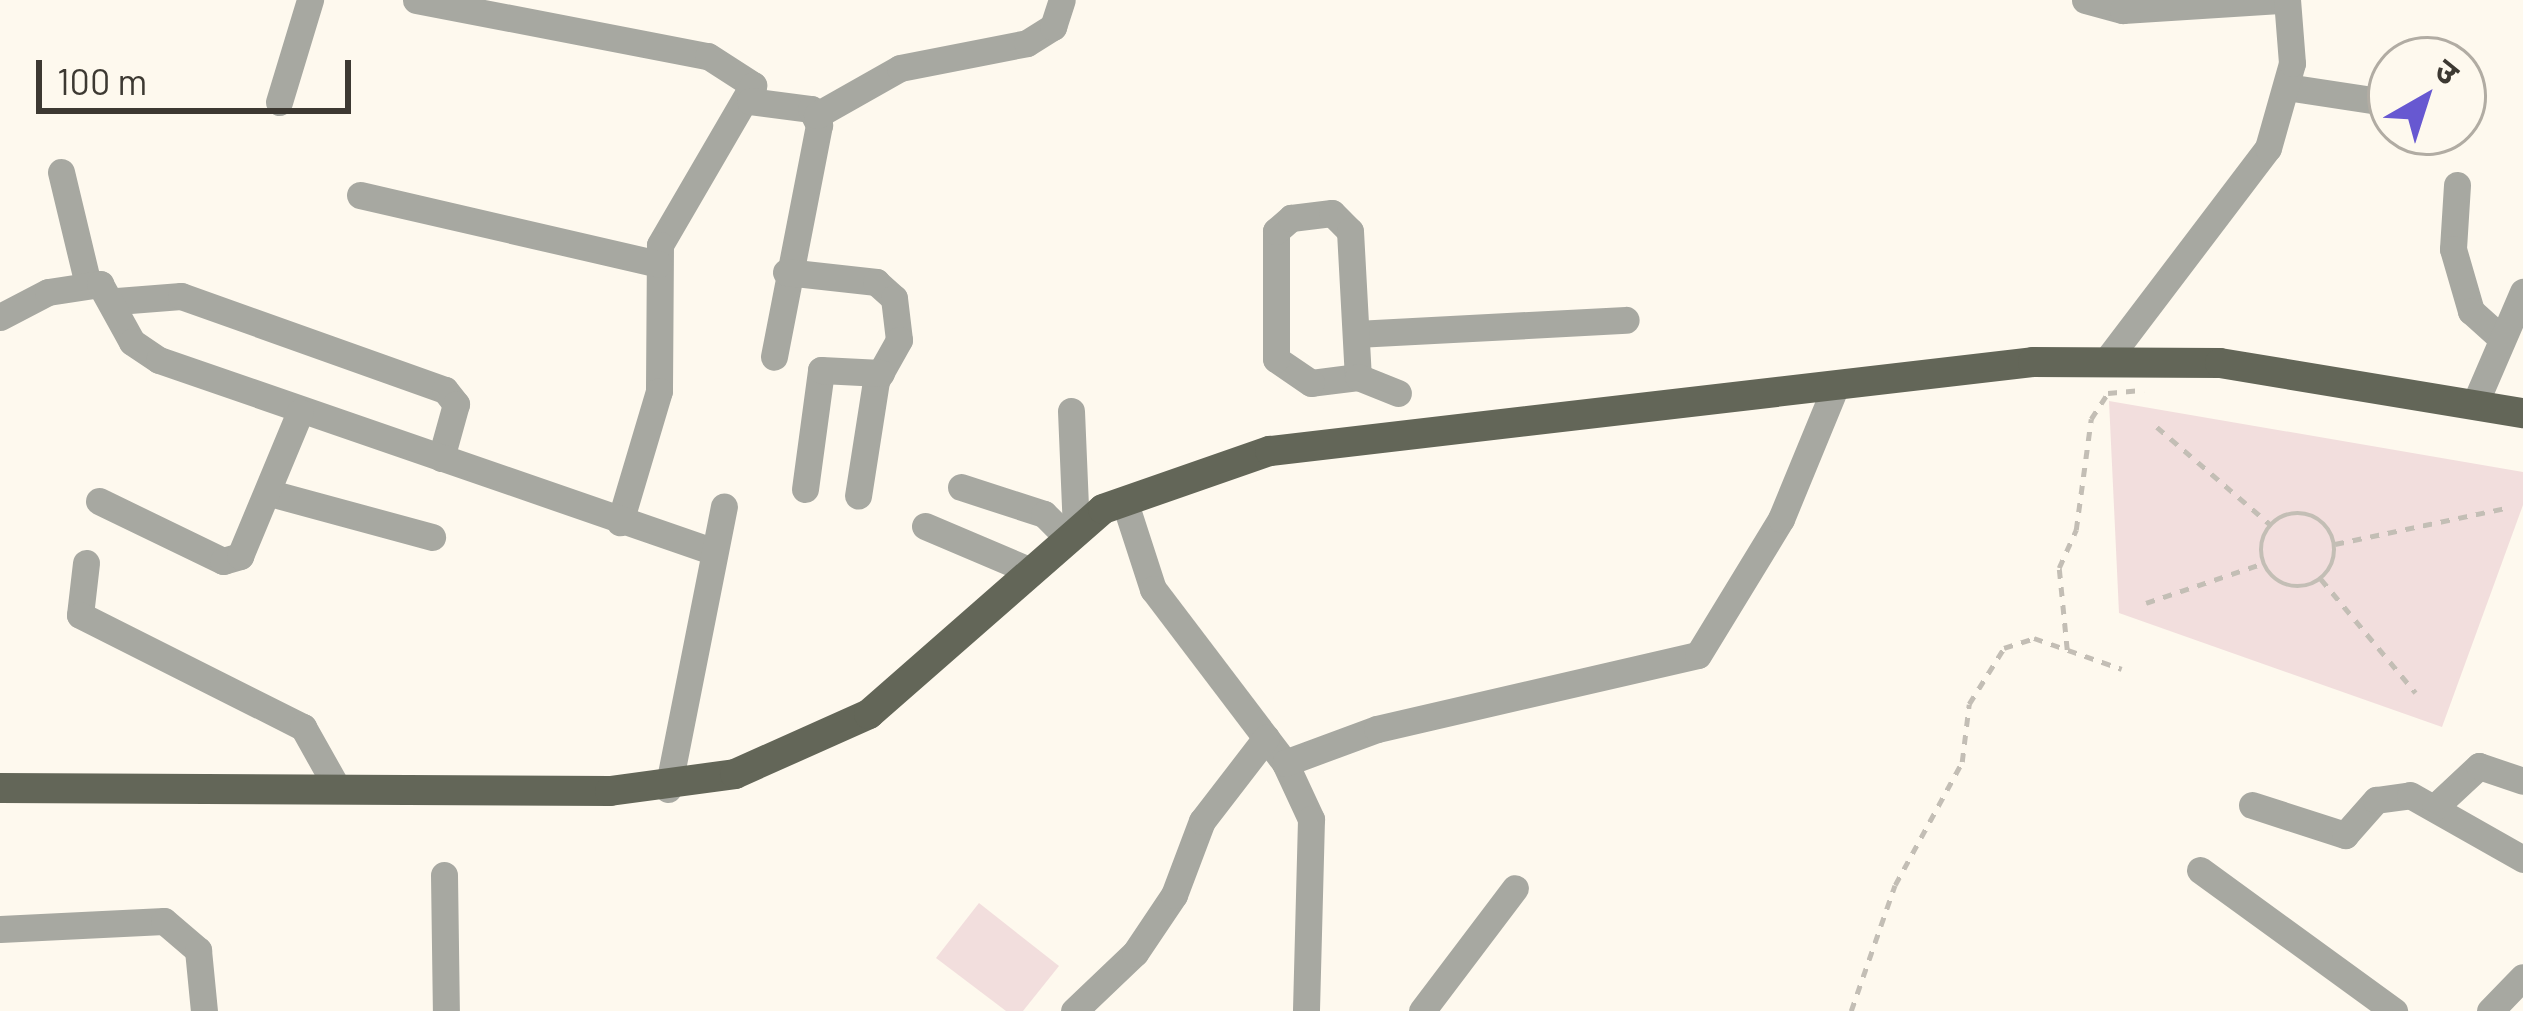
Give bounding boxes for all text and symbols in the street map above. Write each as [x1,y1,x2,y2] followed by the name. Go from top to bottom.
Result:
[42,36,357,110] scale bar
[2367,36,2487,156] north arrow
[2428,49,2468,92] text: उ
[57,59,147,102] text: 100 m

